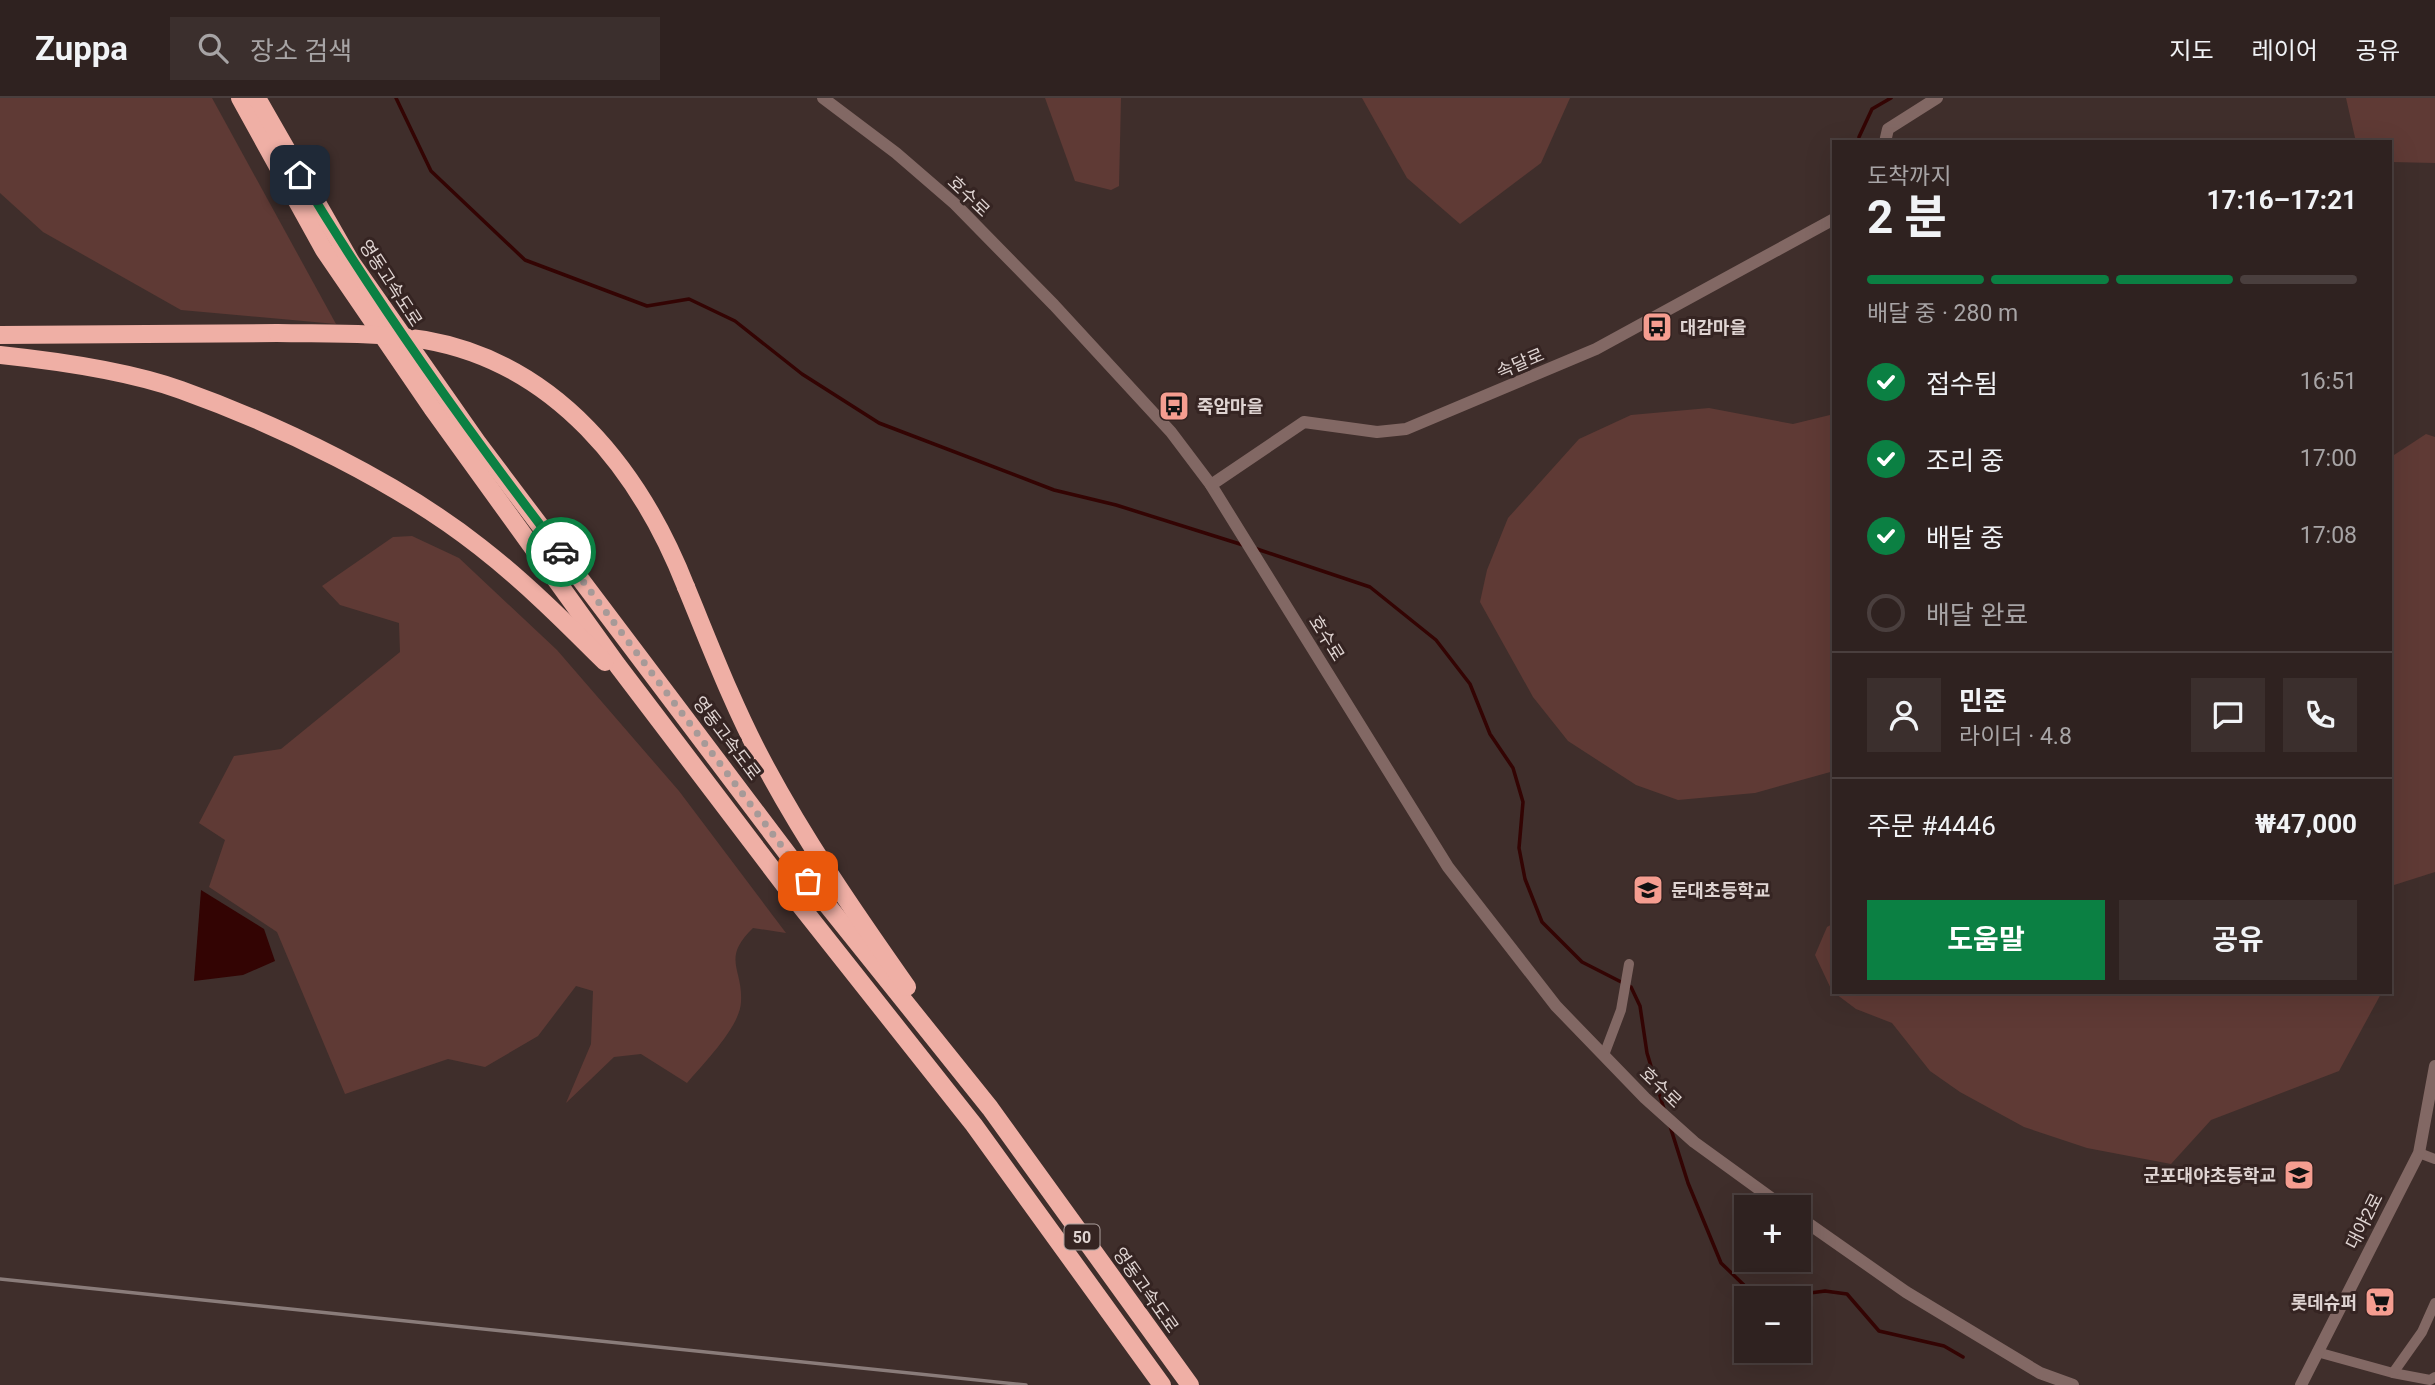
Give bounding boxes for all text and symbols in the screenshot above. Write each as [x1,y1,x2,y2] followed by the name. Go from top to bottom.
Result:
[170,17,660,80] search box
[35,29,128,68] text: Zuppa
[194,29,232,67] icon: search
[250,36,352,66] text: 장소 검색
[2169,37,2214,65] text: 지도
[2252,37,2318,65] text: 레이어
[2356,37,2400,65] text: 공유
[270,145,330,205] pin
[281,156,319,194] icon: home
[1867,163,1952,190] text: 도착까지
[944,171,994,221] street label: 호수로
[2207,185,2357,215] text: 17:16–17:21
[1867,190,1947,244] text: 2 분
[355,236,427,330] street label: 영동고속도로
[1867,300,2018,327] text: 배달 중 · 280 m
[1640,310,1674,344] bus stop icon: 대감마을
[1680,317,1746,338] place label: 대감마을
[1493,344,1547,382] street label: 속달로
[1867,363,1905,401] icon: check
[2300,368,2357,395] text: 16:51
[1926,369,1998,399] text: 접수됨
[1157,389,1191,423] bus stop icon: 죽암마을
[1197,396,1263,417] place label: 죽암마을
[1867,440,1905,478] icon: check
[2300,445,2357,472] text: 17:00
[1926,446,2004,476] text: 조리 중
[526,517,596,587] courier
[1867,517,1905,555] icon: check
[2300,522,2357,549] text: 17:08
[1926,523,2004,553] text: 배달 중
[542,533,580,571] icon: car
[1926,600,2028,630] text: 배달 완료
[1305,611,1349,665] street label: 호수로
[1867,678,1941,752] button: person
[2191,678,2265,752] button: chat
[2283,678,2357,752] button: phone
[1959,686,2007,716] text: 민준
[689,692,765,784] street label: 영동고속도로
[1959,723,2072,750] text: 라이더 · 4.8
[2255,809,2357,839] text: ₩47,000
[1867,811,1996,841] text: 주문 #4446
[778,851,838,911] pin
[789,862,827,900] icon: bag
[1631,873,1665,907] school or university icon: 둔대초등학교
[1671,880,1770,901] place label: 둔대초등학교
[1867,900,2105,980] button: 도움말
[2119,900,2357,980] button: 공유
[1636,1062,1686,1112] street label: 호수로
[2282,1158,2316,1192] school or university icon: 군포대야초등학교
[2144,1165,2276,1186] place label: 군포대야초등학교
[2341,1190,2387,1252] street label: 대야2로
[1734,1195,1811,1363] map controls
[1734,1195,1811,1272] button: +
[1064,1224,1100,1250] road number: 50
[1109,1243,1183,1337] street label: 영동고속도로
[2363,1285,2397,1319] supermarket icon: 롯데슈퍼
[1734,1286,1811,1363] button: −
[2291,1292,2357,1313] place label: 롯데슈퍼

